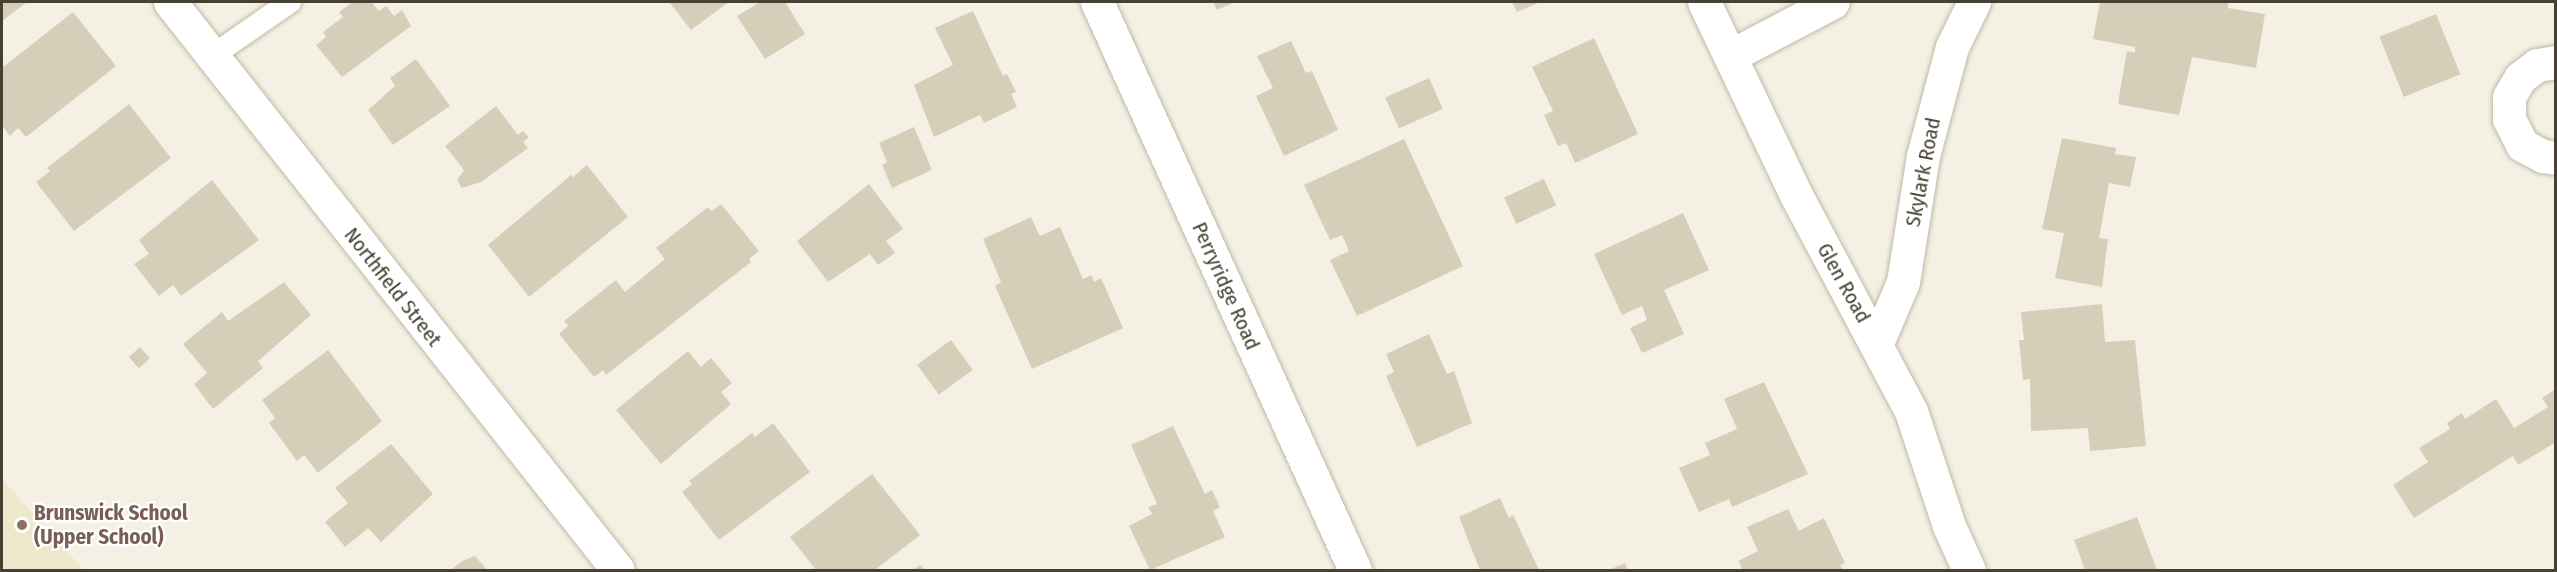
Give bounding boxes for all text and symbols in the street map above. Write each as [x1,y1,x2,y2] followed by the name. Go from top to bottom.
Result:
[1900,115,1946,229] street label: Skylark Road
[1187,218,1265,354] street label: Perryridge Road
[339,223,447,351] street label: Northfield Street
[1812,239,1876,327] street label: Glen Road
[34,500,188,550] place label: Brunswick School (Upper School)
[15,518,29,532] marker: Brunswick School (Upper School)

